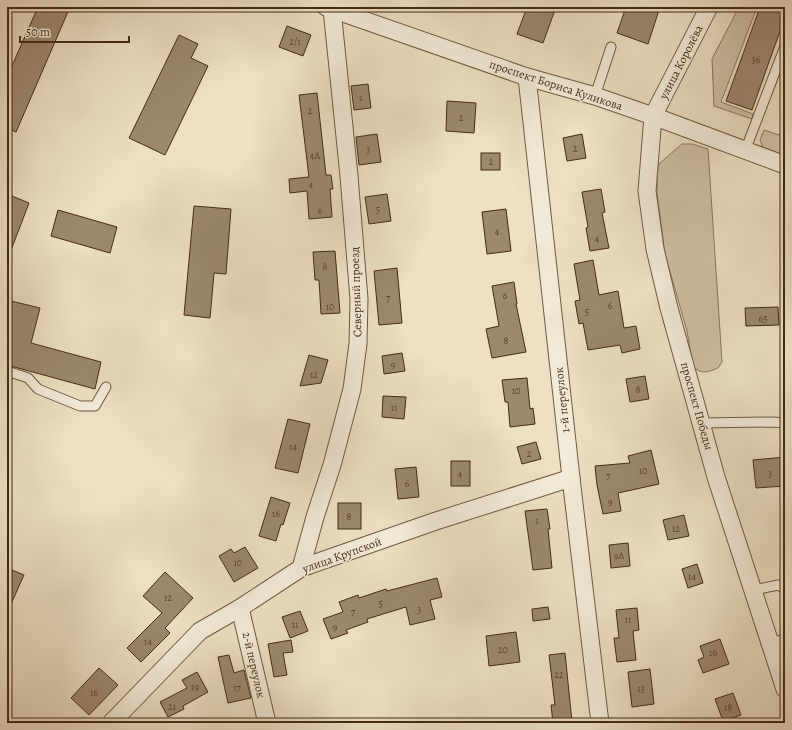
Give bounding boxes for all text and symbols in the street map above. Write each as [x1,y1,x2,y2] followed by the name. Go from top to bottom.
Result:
[20,18,129,44] scale bar
[655,22,707,103] street label: улица Королёва
[26,24,50,40] text: 50 m
[289,35,301,48] house number: 2/1
[752,53,761,66] house number: 36
[487,56,625,114] street label: проспект Бориса Куликова
[359,91,363,104] house number: 1
[308,104,313,117] house number: 2
[459,111,464,124] house number: 2
[573,142,578,155] house number: 2
[366,143,370,156] house number: 3
[310,149,320,162] house number: 4А
[489,155,494,168] house number: 2
[309,178,314,191] house number: 4
[376,203,380,216] house number: 5
[318,204,323,217] house number: 6
[495,225,500,238] house number: 4
[595,232,600,245] house number: 4
[346,246,366,337] street label: Северный проезд
[323,260,328,273] house number: 8
[503,289,508,302] house number: 6
[386,291,391,304] house number: 7
[608,299,613,312] house number: 6
[326,300,334,313] house number: 10
[585,305,589,318] house number: 5
[759,312,767,325] house number: 65
[504,334,509,347] house number: 8
[391,358,396,371] house number: 9
[677,360,717,452] street label: проспект Победы
[551,366,573,434] street label: 1-й переулок
[310,368,318,381] house number: 12
[636,383,641,396] house number: 8
[512,384,520,397] house number: 10
[391,401,398,414] house number: 11
[289,440,297,453] house number: 14
[527,447,532,460] house number: 2
[639,464,647,477] house number: 10
[458,467,463,480] house number: 4
[768,467,772,480] house number: 3
[606,469,611,482] house number: 7
[405,477,410,490] house number: 6
[608,495,613,508] house number: 9
[272,507,280,520] house number: 16
[347,510,352,523] house number: 8
[535,514,539,527] house number: 1
[672,522,680,535] house number: 12
[299,533,384,577] street label: улица Крупской
[614,549,624,562] house number: 9А
[234,556,242,569] house number: 10
[688,570,696,583] house number: 14
[164,591,172,604] house number: 12
[379,597,383,610] house number: 5
[417,603,421,616] house number: 3
[351,605,356,618] house number: 7
[625,613,632,626] house number: 11
[292,618,299,631] house number: 11
[333,620,338,633] house number: 9
[239,630,269,700] street label: 2-й переулок
[144,635,152,648] house number: 14
[498,643,508,656] house number: 20
[709,646,717,659] house number: 16
[554,668,564,681] house number: 22
[191,680,199,693] house number: 19
[233,681,242,694] house number: 17
[637,682,645,695] house number: 13
[90,686,98,699] house number: 16
[168,700,177,713] house number: 21
[724,701,732,714] house number: 18

